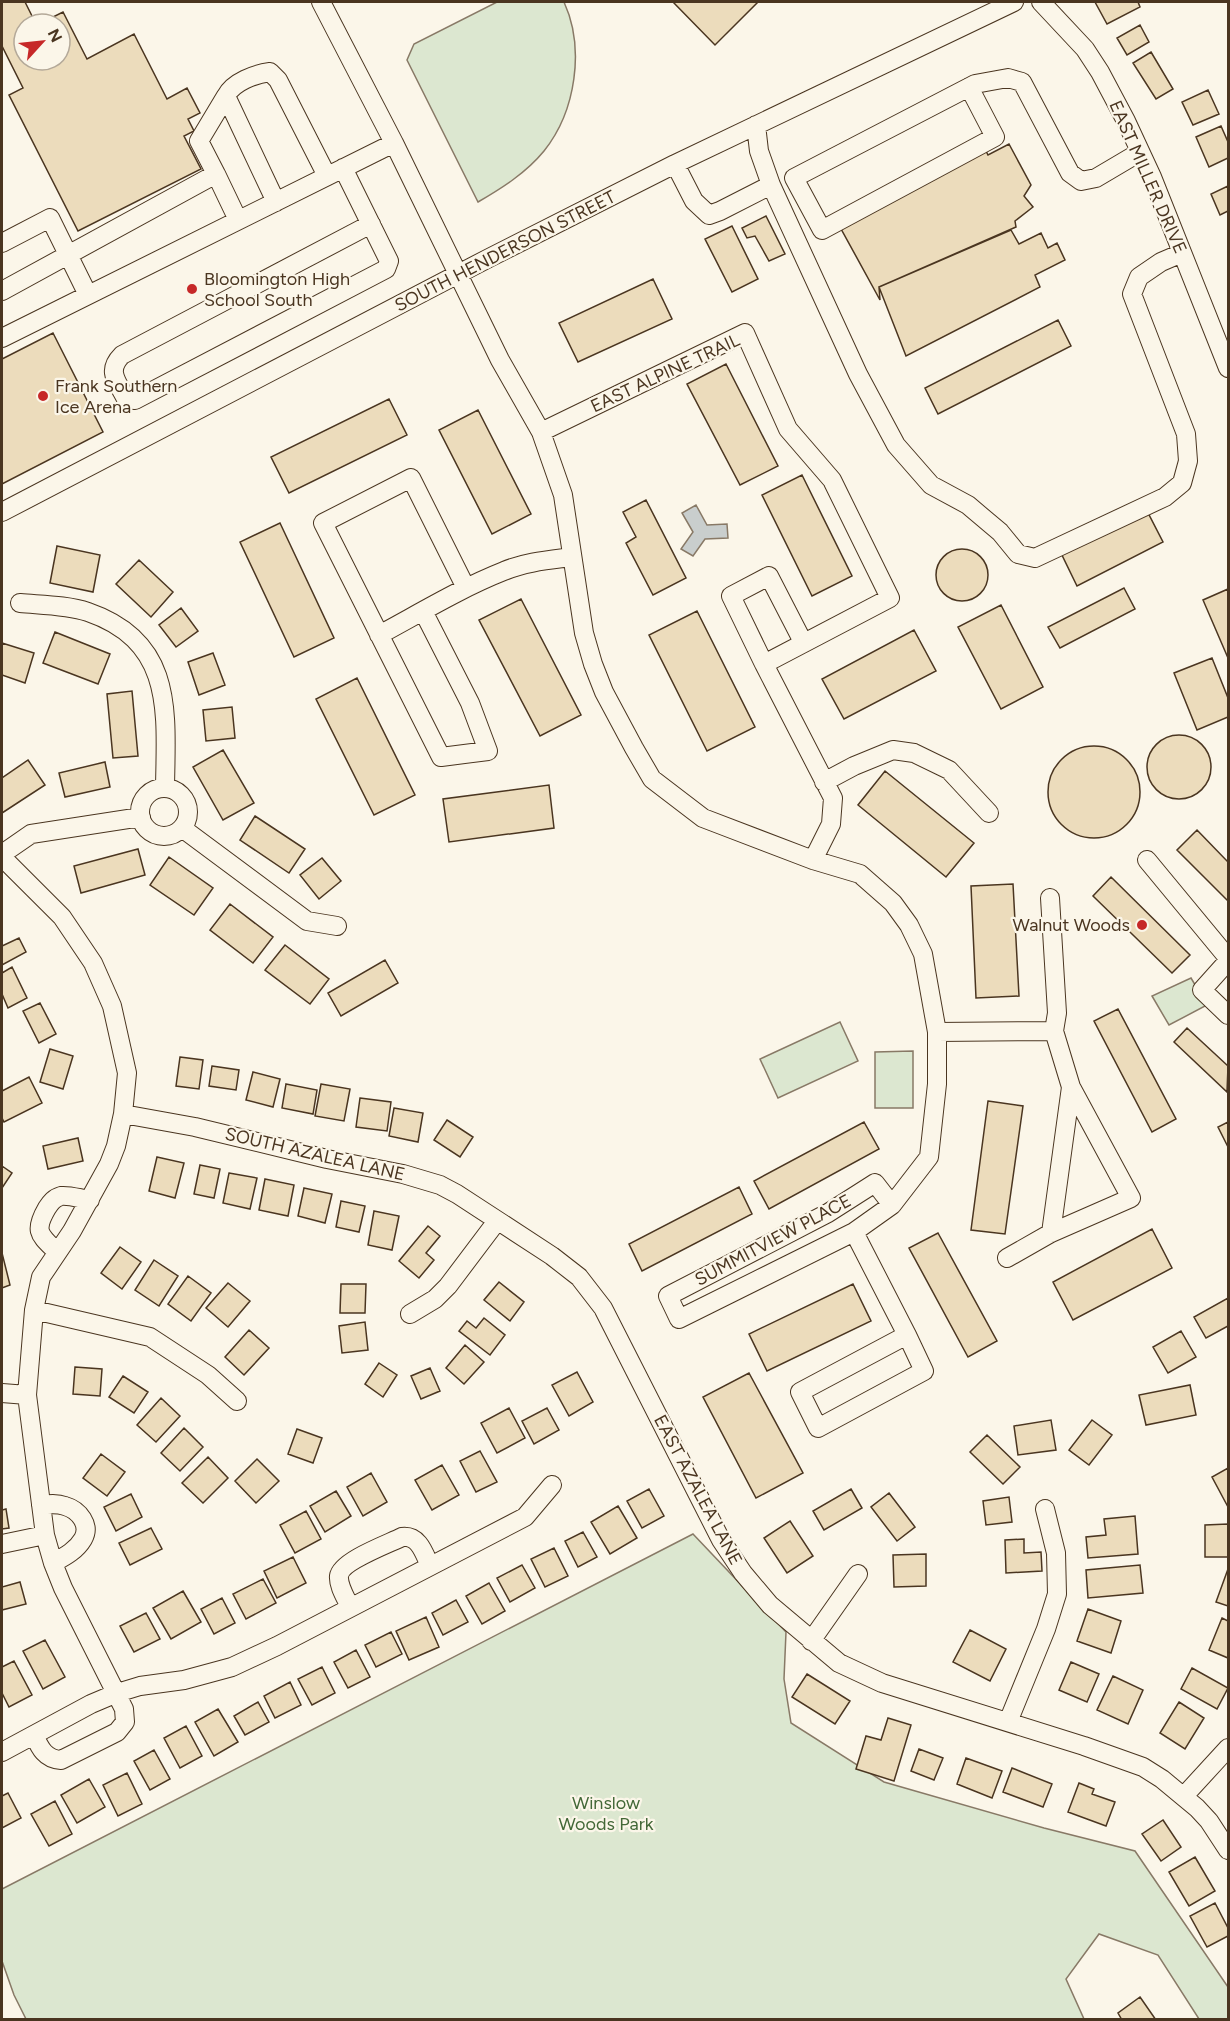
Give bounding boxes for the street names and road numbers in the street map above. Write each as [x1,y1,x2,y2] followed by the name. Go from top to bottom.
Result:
[1104,97,1192,257] street label: EAST MILLER DRIVE
[391,186,619,316] street label: SOUTH HENDERSON STREET
[587,329,744,417] street label: EAST ALPINE TRAIL
[223,1123,407,1185] street label: SOUTH AZALEA LANE
[691,1189,855,1291] street label: SUMMITVIEW PLACE
[649,1411,747,1569] street label: EAST AZALEA LANE

